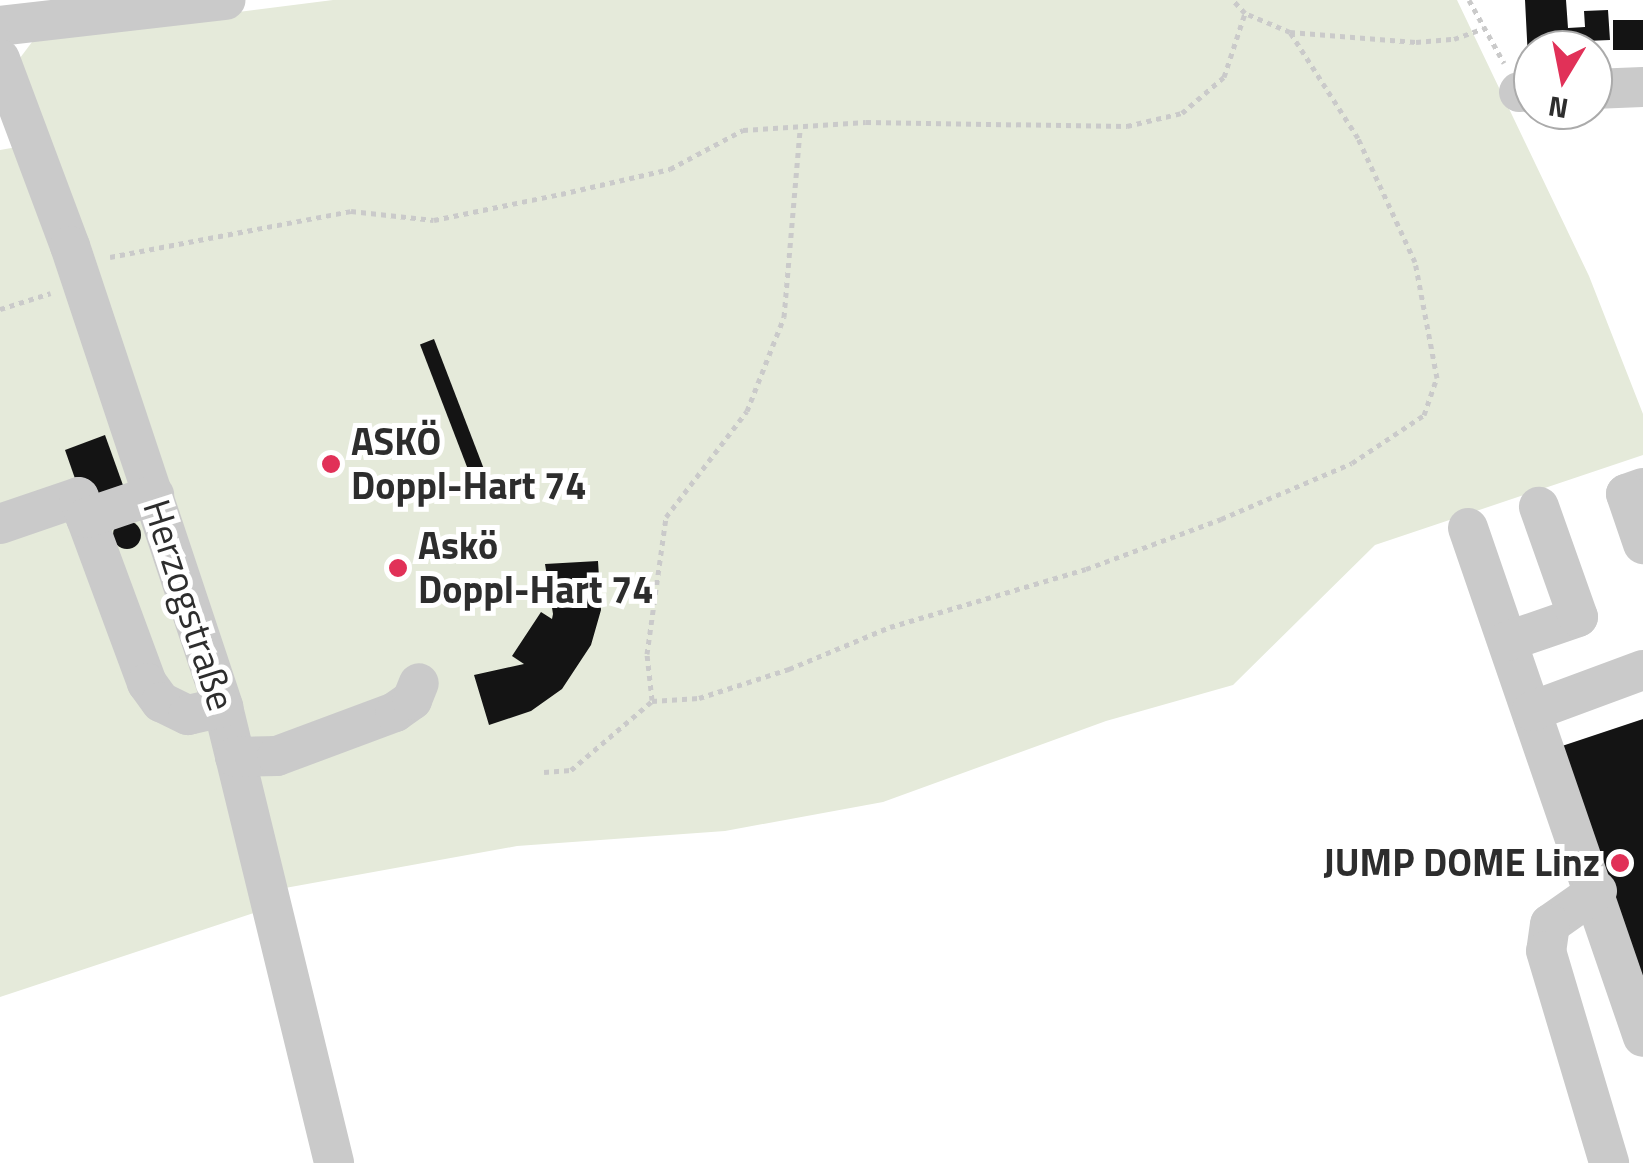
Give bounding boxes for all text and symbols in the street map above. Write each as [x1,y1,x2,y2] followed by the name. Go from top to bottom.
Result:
[1513,30,1613,130] north arrow
[1545,85,1571,131] text: N
[351,419,587,508] place label: ASKÖ Doppl-Hart 74
[320,453,342,475] marker: ASKÖ Doppl-Hart 74
[134,494,244,716] street label: Herzogstraße
[418,523,654,612] place label: Askö Doppl-Hart 74
[387,557,409,579] marker: Askö Doppl-Hart 74
[1323,840,1600,886] place label: JUMP DOME Linz
[1609,852,1631,874] marker: JUMP DOME Linz

